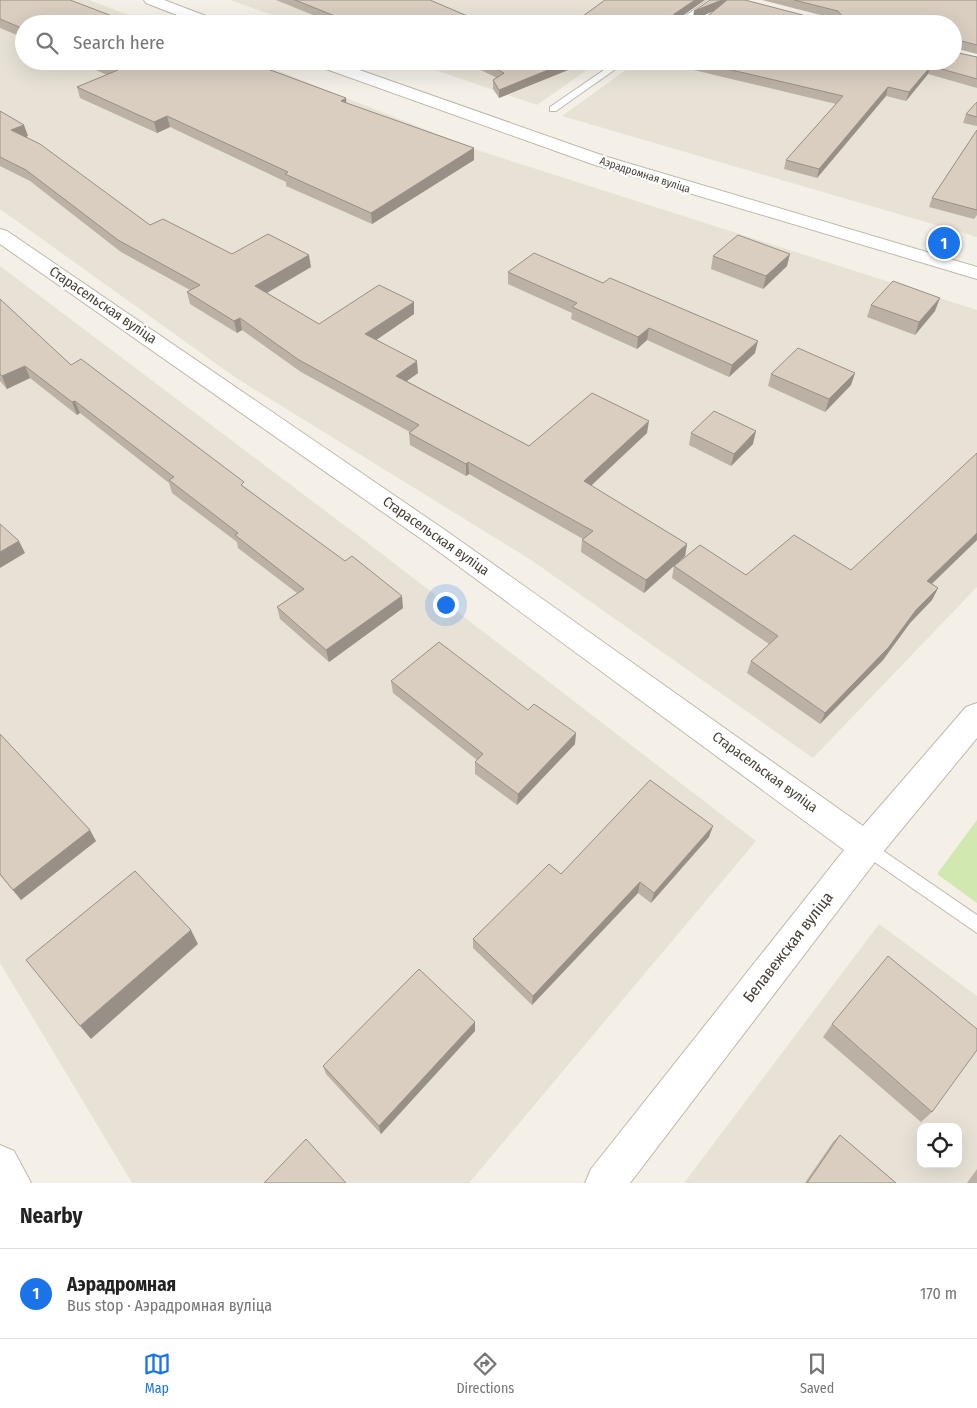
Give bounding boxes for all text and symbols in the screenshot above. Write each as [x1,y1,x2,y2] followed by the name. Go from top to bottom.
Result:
[15,15,962,70] search box
[33,29,61,57] icon: search
[73,31,165,54] text: Search here
[598,154,692,196] street label: Аэрадромная вуліца
[928,224,960,262] pin: 1
[46,263,160,347] street label: Старасельская вуліца
[379,493,493,579] street label: Старасельская вуліца
[433,592,459,618] your location
[709,728,821,816] street label: Старасельская вуліца
[739,888,837,1006] street label: Белавежская вуліца
[917,1123,962,1168] map controls
[917,1123,962,1168] button: locate
[20,1203,82,1229] text: Nearby
[67,1273,176,1296] text: Аэрадромная
[33,1284,39,1303] text: 1
[920,1284,957,1303] text: 170 m
[67,1296,272,1315] text: Bus stop · Аэрадромная вуліца
[143,1350,171,1397] tab: Map
[456,1350,514,1397] tab: Directions
[800,1350,834,1397] tab: Saved

